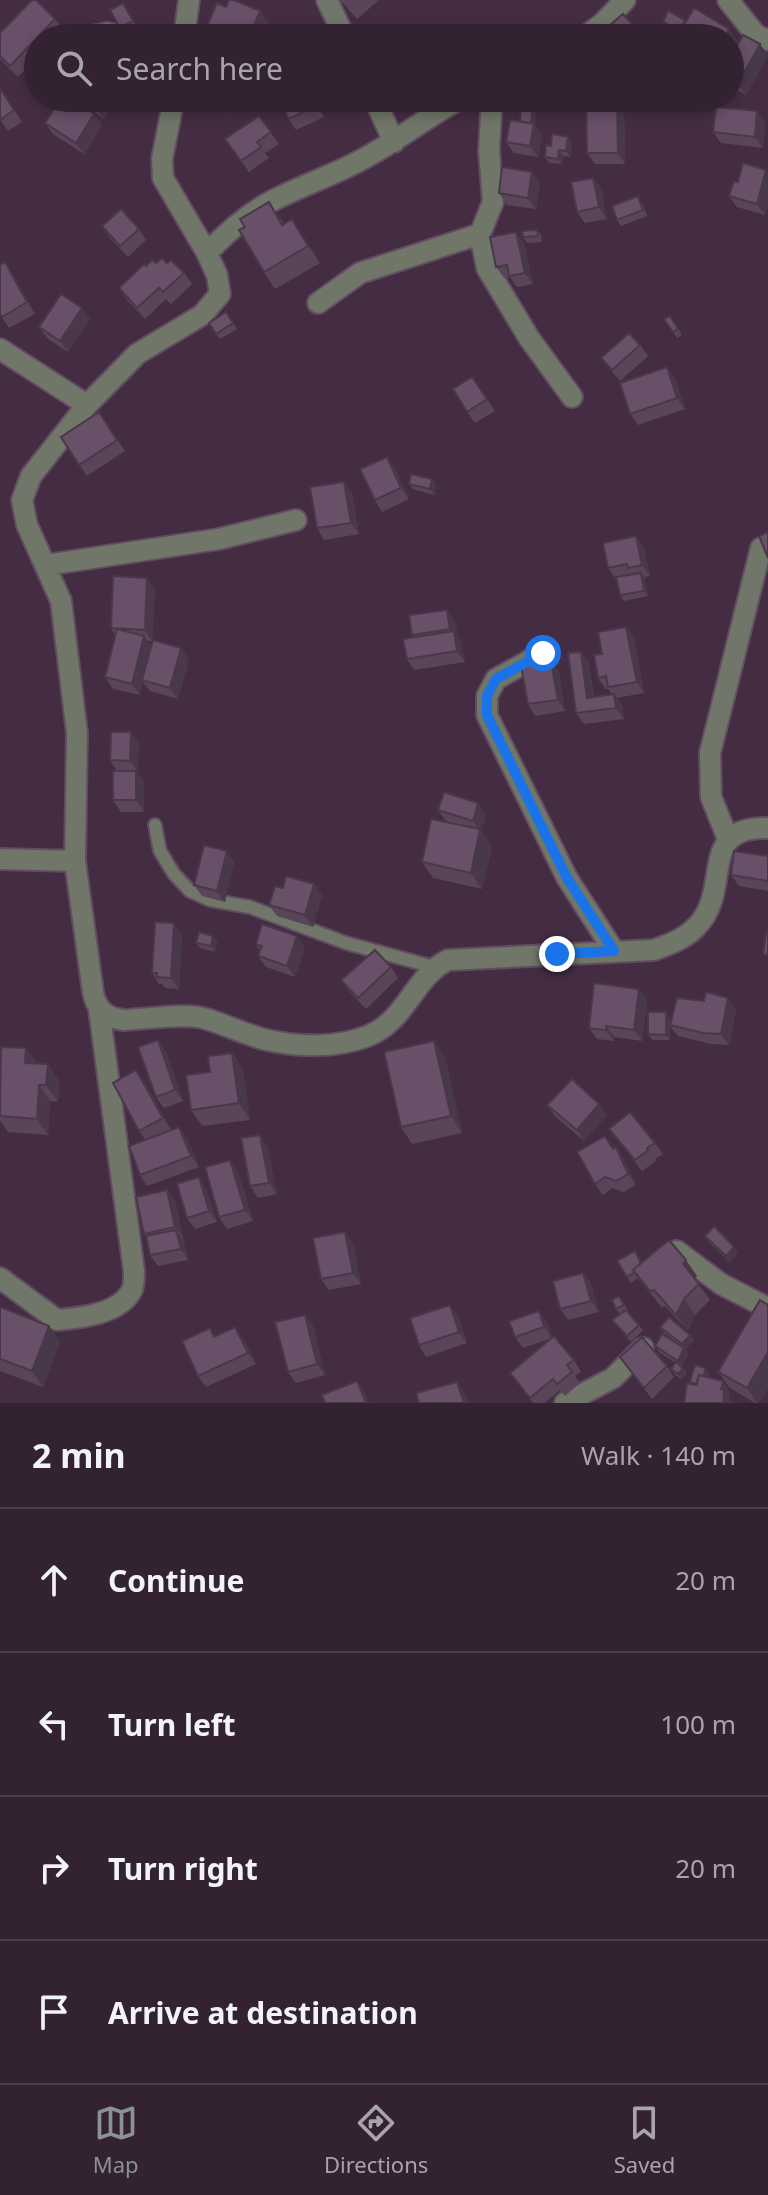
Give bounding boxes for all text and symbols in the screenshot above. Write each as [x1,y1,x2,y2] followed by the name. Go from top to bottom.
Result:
[24,24,744,112] search box
[52,46,96,90] icon: search
[116,48,283,89] text: Search here
[525,635,561,671] route start
[539,936,575,972] route end
[32,1432,126,1478] text: 2 min
[581,1437,736,1473] text: Walk · 140 m
[32,1558,76,1602] icon: ahead
[108,1560,244,1601] text: Continue
[675,1562,736,1598] text: 20 m
[32,1702,76,1746] icon: left
[108,1704,236,1745] text: Turn left
[660,1706,736,1742] text: 100 m
[32,1846,76,1890] icon: right
[108,1848,258,1889] text: Turn right
[675,1850,736,1886] text: 20 m
[32,1990,76,2034] icon: arrive
[108,1992,418,2033] text: Arrive at destination
[93,2101,139,2179] tab: Map
[324,2101,428,2179] tab: Directions
[614,2101,675,2179] tab: Saved

